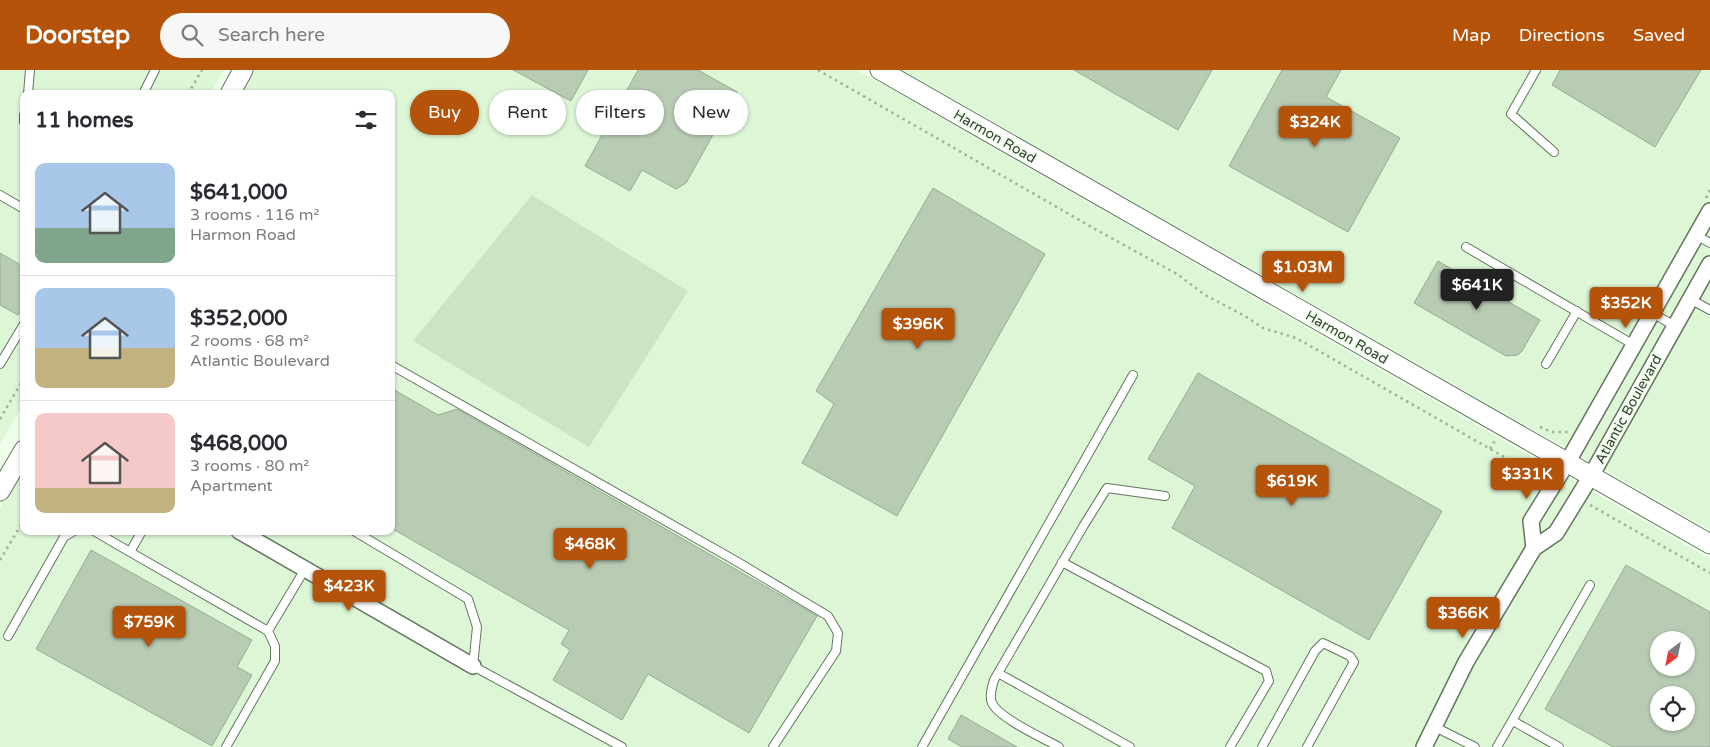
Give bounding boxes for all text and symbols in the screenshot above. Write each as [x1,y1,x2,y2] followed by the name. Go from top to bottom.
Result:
[160,13,510,58] search box
[25,21,130,50] text: Doorstep
[178,21,206,49] icon: search
[218,24,325,46] text: Search here
[1452,24,1491,46] text: Map
[1519,24,1605,46] text: Directions
[1633,24,1685,46] text: Saved
[410,90,479,135] chip: Buy
[489,90,566,135] chip: Rent
[576,90,664,135] chip: Filters
[674,90,748,135] chip: New
[352,106,380,134] icon: filters
[950,106,1039,167] street label: Harmon Road
[1280,106,1350,148] pin: $324K
[35,108,134,133] text: 11 homes
[1290,112,1340,132] text: $324K
[190,180,288,205] text: $641,000
[75,183,135,243] icon: home
[190,205,319,225] text: 3 rooms · 116 m²
[190,225,296,245] text: Harmon Road
[1262,250,1344,293] pin: $1.03M
[1273,257,1333,277] text: $1.03M
[1442,268,1512,311] pin: $641K
[1452,275,1502,295] text: $641K
[1591,286,1661,329] pin: $352K
[1601,293,1651,313] text: $352K
[190,306,288,331] text: $352,000
[1302,307,1391,368] street label: Harmon Road
[75,308,135,368] icon: home
[883,308,953,350] pin: $396K
[893,314,943,334] text: $396K
[190,331,309,351] text: 2 rooms · 68 m²
[190,351,330,371] text: Atlantic Boulevard
[1591,352,1666,467] street label: Atlantic Boulevard
[190,431,288,456] text: $468,000
[75,433,135,493] icon: home
[190,456,309,476] text: 3 rooms · 80 m²
[1492,458,1562,500] pin: $331K
[1257,464,1327,507] pin: $619K
[1502,464,1552,484] text: $331K
[1267,471,1317,491] text: $619K
[190,476,273,496] text: Apartment
[555,528,625,570] pin: $468K
[565,534,615,554] text: $468K
[314,570,384,612] pin: $423K
[324,576,374,596] text: $423K
[1428,596,1498,639] pin: $366K
[1438,603,1488,623] text: $366K
[114,606,184,648] pin: $759K
[124,612,174,632] text: $759K
[1650,631,1695,676] north arrow
[1650,631,1695,731] map controls
[1650,686,1695,731] button: locate

